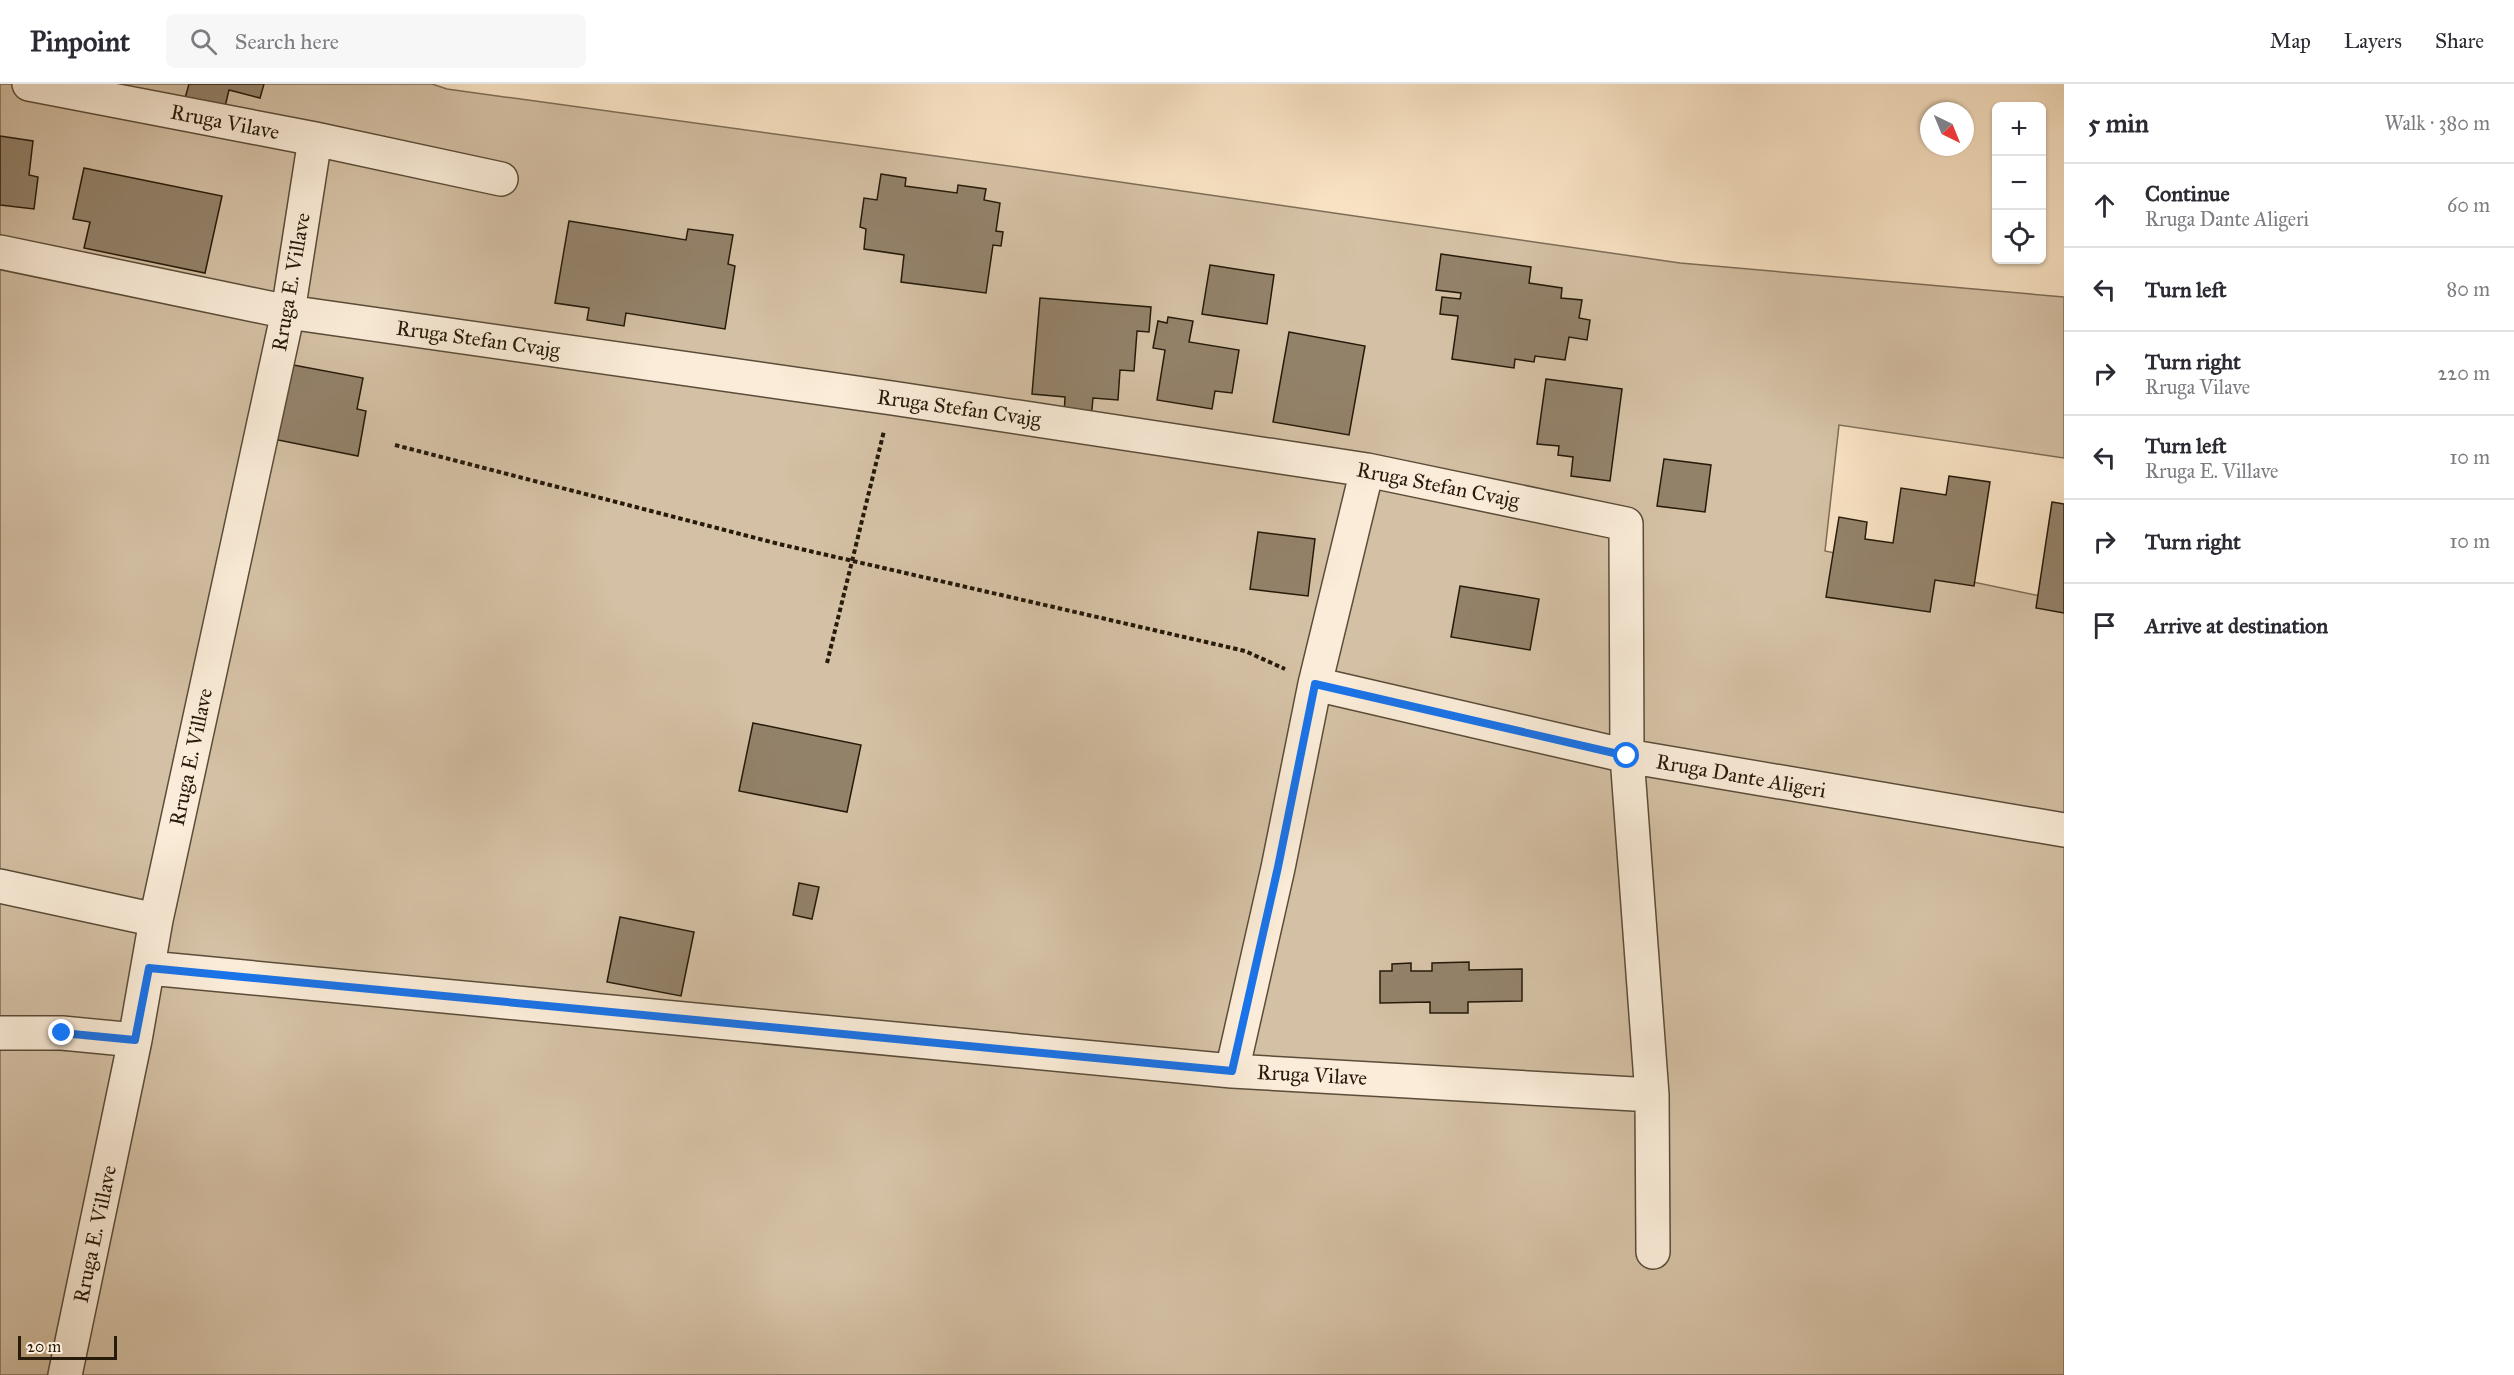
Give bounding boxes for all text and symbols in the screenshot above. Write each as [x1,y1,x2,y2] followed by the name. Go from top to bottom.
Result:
[166,14,586,68] search box
[30,24,130,59] text: Pinpoint
[187,25,220,58] icon: search
[235,28,339,55] text: Search here
[2270,28,2311,54] text: Map
[2344,28,2402,54] text: Layers
[2435,28,2484,54] text: Share
[168,99,282,145] street label: Rruga Vilave
[1920,102,1974,156] north arrow
[1992,102,2046,264] map controls
[1992,102,2046,156] button: +
[2088,107,2149,139] text: 5 min
[2384,111,2490,135] text: Walk · 380 m
[1992,156,2046,210] button: −
[2145,180,2230,207] text: Continue
[2088,189,2121,222] icon: ahead
[2447,193,2490,217] text: 60 m
[2145,207,2309,231] text: Rruga Dante Aligeri
[1992,210,2046,264] button: locate
[266,211,316,353] street label: Rruga E. Villave
[2088,273,2121,306] icon: left
[2145,276,2227,303] text: Turn left
[2447,277,2490,301] text: 80 m
[394,315,562,363] street label: Rruga Stefan Cvajg
[2145,348,2241,375] text: Turn right
[2088,357,2121,390] icon: right
[2438,361,2490,385] text: 220 m
[2145,375,2250,399] text: Rruga Vilave
[875,384,1043,432] street label: Rruga Stefan Cvajg
[2145,432,2227,459] text: Turn left
[2088,441,2121,474] icon: left
[2449,445,2490,469] text: 10 m
[1354,456,1522,514] street label: Rruga Stefan Cvajg
[2145,459,2278,483] text: Rruga E. Villave
[2088,525,2121,558] icon: right
[2145,528,2241,555] text: Turn right
[2449,529,2490,553] text: 10 m
[2088,609,2121,642] icon: arrive
[2145,612,2328,639] text: Arrive at destination
[164,686,218,828] street label: Rruga E. Villave
[1613,742,1639,768] route start
[1654,748,1828,804] street label: Rruga Dante Aligeri
[48,1019,74,1045] route end
[1256,1059,1368,1091] street label: Rruga Vilave
[68,1163,122,1305] street label: Rruga E. Villave
[18,1333,117,1360] scale bar
[27,1337,61,1356] text: 20 m

